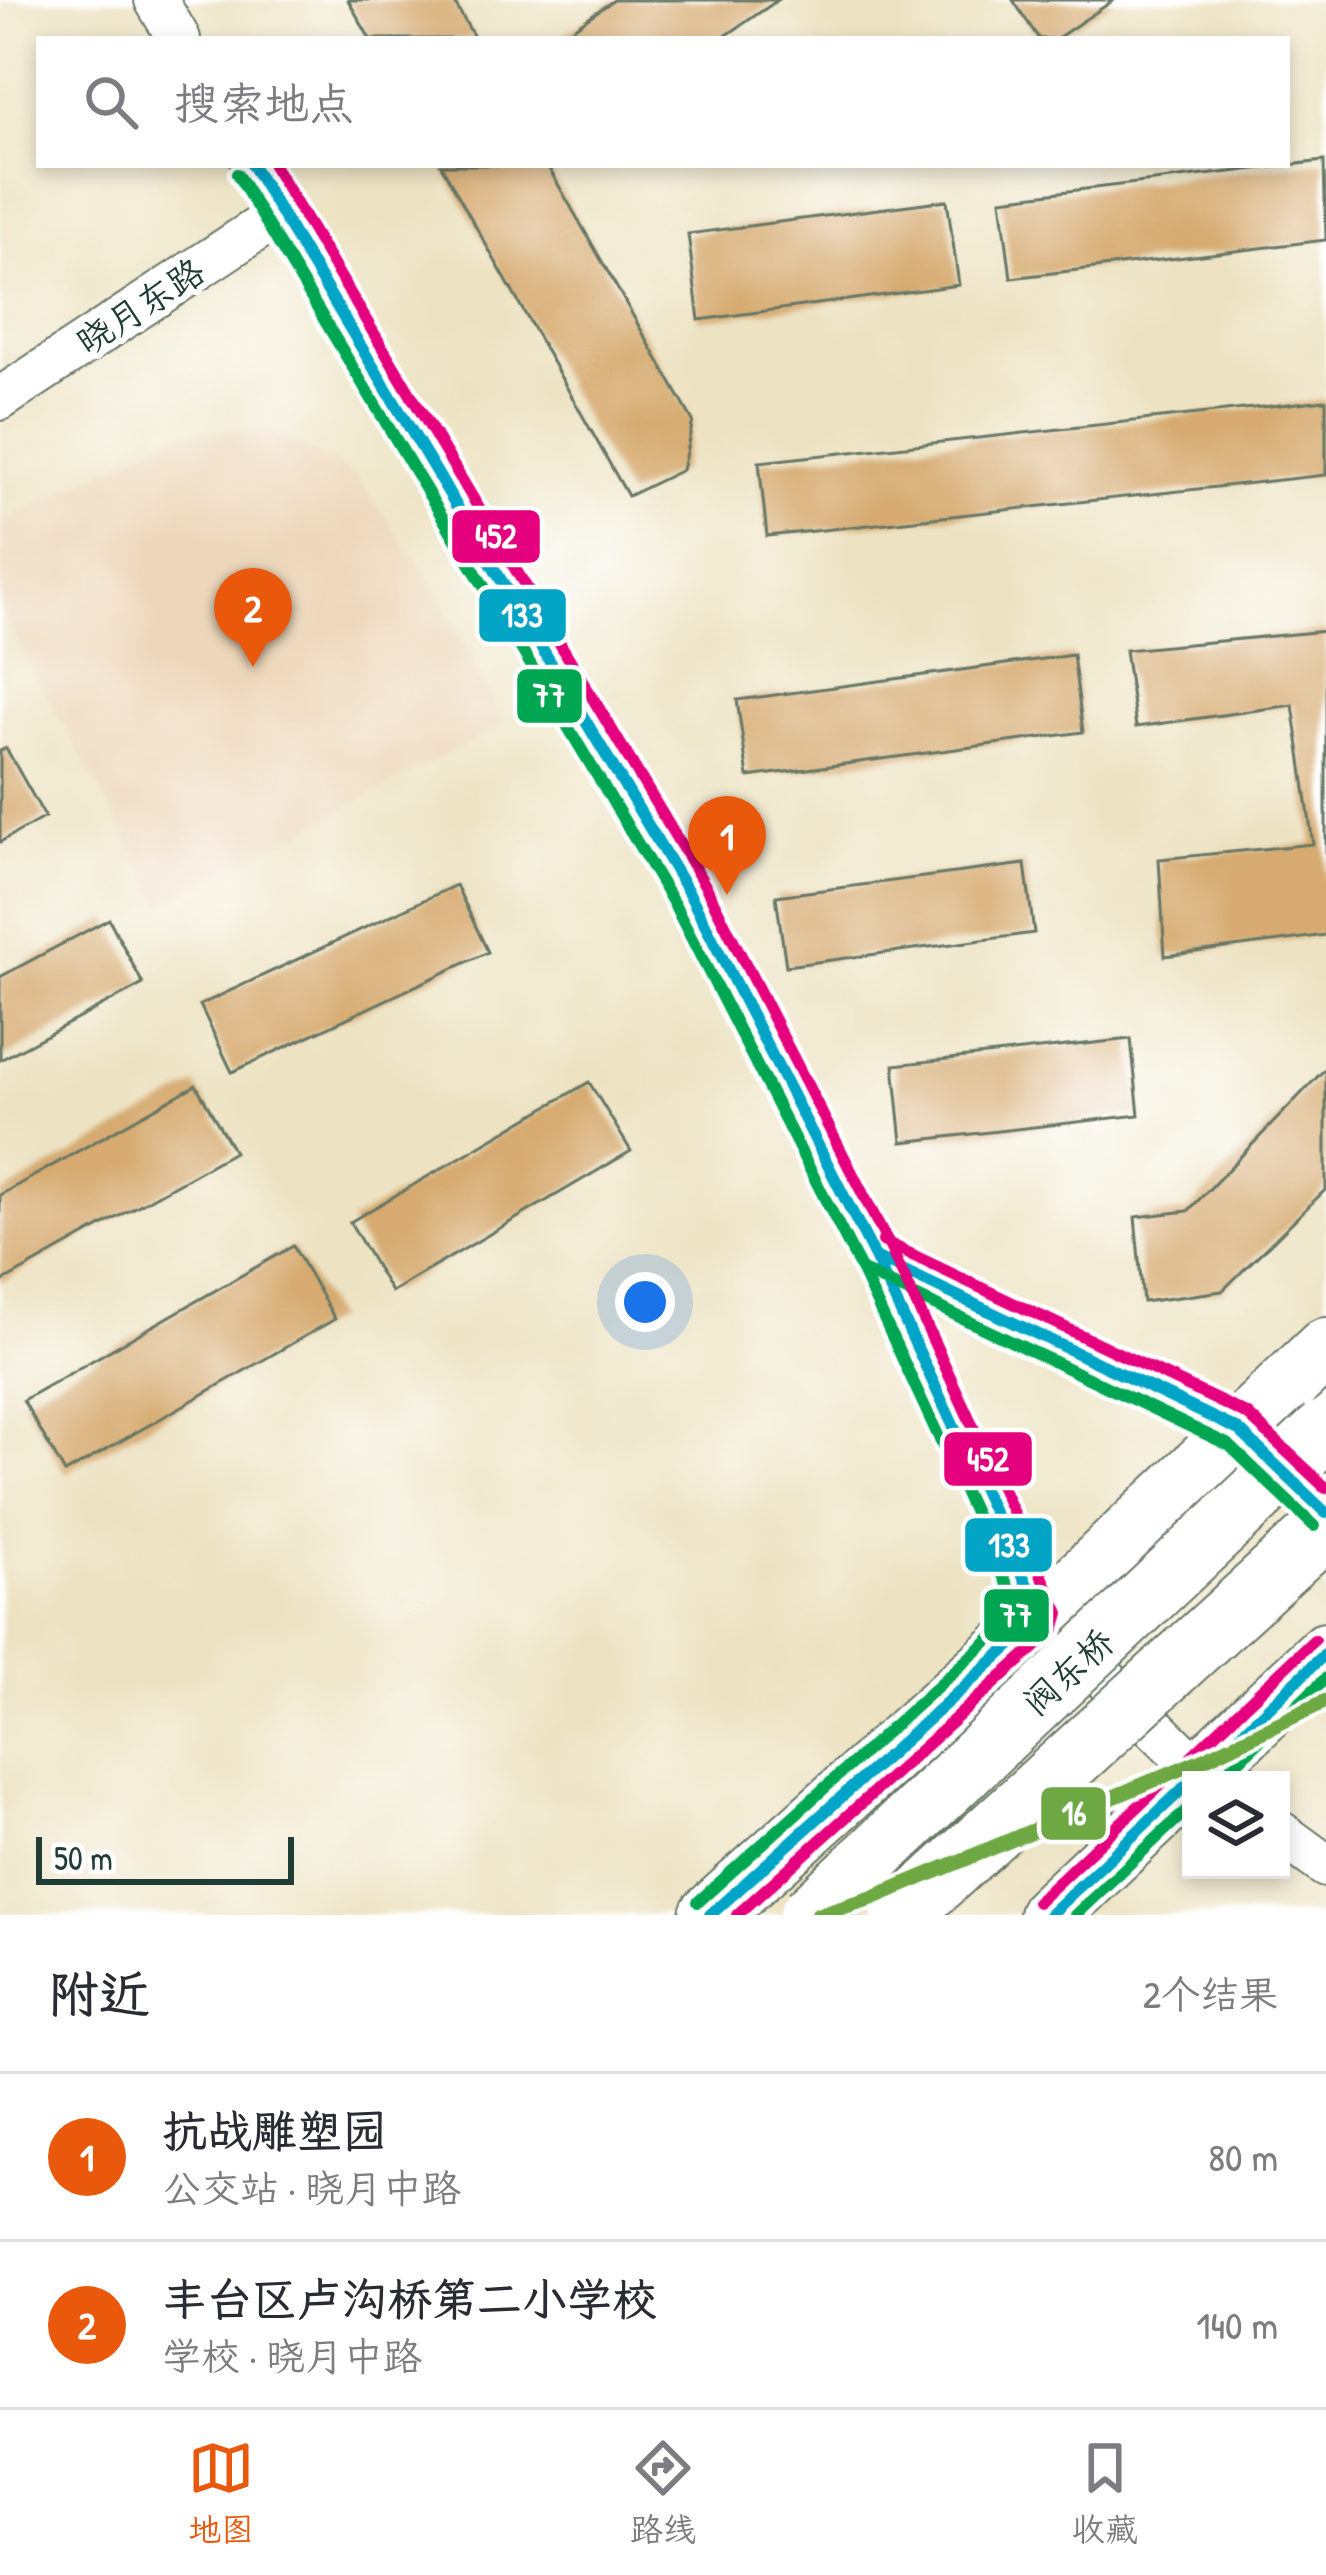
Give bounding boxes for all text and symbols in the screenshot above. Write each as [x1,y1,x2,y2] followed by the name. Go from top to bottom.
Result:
[36,36,1290,168] search box
[78,69,144,135] icon: search
[174,72,354,133] text: 搜索地点
[66,246,213,365] street label: 晓月东路
[450,508,542,565] line badge: 452
[475,514,517,558] text: 452
[214,568,292,667] pin: 2
[477,587,568,644] line badge: 133
[501,593,543,637] text: 133
[515,667,584,725] line badge: 77
[533,673,565,717] text: 77
[688,796,766,895] pin: 1
[615,1272,675,1332] your location
[942,1430,1034,1488] line badge: 452
[967,1437,1009,1481] text: 452
[963,1516,1054,1574] line badge: 133
[988,1523,1030,1567] text: 133
[982,1587,1051,1644] line badge: 77
[1000,1593,1032,1637] text: 77
[1011,1617,1124,1726] street label: 阀东桥
[1182,1771,1290,1879] map controls
[1182,1771,1290,1879] button: layers
[1039,1785,1108,1842] line badge: 16
[1061,1791,1087,1835] text: 16
[36,1831,294,1884] scale bar
[54,1836,113,1880] text: 50 m
[48,1959,150,2028] text: 附近
[1143,1967,1278,2020] text: 2个结果
[162,2100,387,2161] text: 抗战雕塑园
[80,2130,94,2183] text: 1
[1208,2130,1278,2183] text: 80 m
[162,2161,461,2214] text: 公交站 · 晓月中路
[162,2268,657,2329] text: 丰台区卢沟桥第二小学校
[78,2298,96,2351] text: 2
[1196,2298,1278,2351] text: 140 m
[162,2329,422,2382] text: 学校 · 晓月中路
[188,2435,254,2551] tab: 地图
[630,2435,696,2551] tab: 路线
[1072,2435,1138,2551] tab: 收藏

